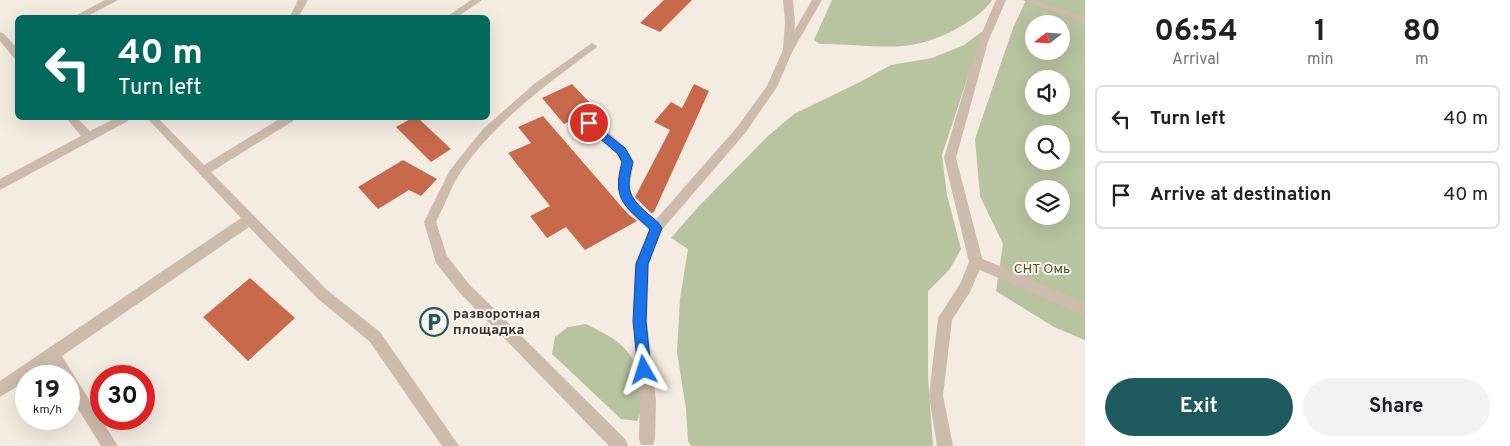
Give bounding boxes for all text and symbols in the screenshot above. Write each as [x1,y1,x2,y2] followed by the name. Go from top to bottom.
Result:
[1154,14,1238,51] text: 06:54
[1314,14,1326,51] text: 1
[1403,14,1441,51] text: 80
[1025,15,1070,60] north arrow
[1025,15,1070,225] map controls
[118,32,203,76] text: 40 m
[35,35,100,100] icon: left
[1172,50,1220,70] text: Arrival
[1307,50,1334,70] text: min
[1415,50,1429,70] text: m
[1025,70,1070,115] button: sound
[118,75,201,102] text: Turn left
[568,102,610,144] pin
[1107,105,1135,133] icon: left
[1150,107,1226,131] text: Turn left
[1443,107,1488,131] text: 40 m
[575,109,603,137] icon: arrive
[1025,125,1070,170] button: search
[1025,180,1070,225] button: layers
[1107,181,1135,209] icon: arrive
[1150,183,1331,207] text: Arrive at destination
[1443,183,1488,207] text: 40 m
[1014,261,1070,278] park label: СНТ Омь
[453,306,540,339] place label: разворотная площадка
[419,307,449,337] parking icon: разворотная площадка
[617,343,669,395] position arrow
[90,365,155,430] speed limit sign: 30
[35,375,60,407] text: 19
[1105,378,1293,436] button: Exit
[1303,378,1490,436] button: Share
[33,402,62,418] text: km/h

